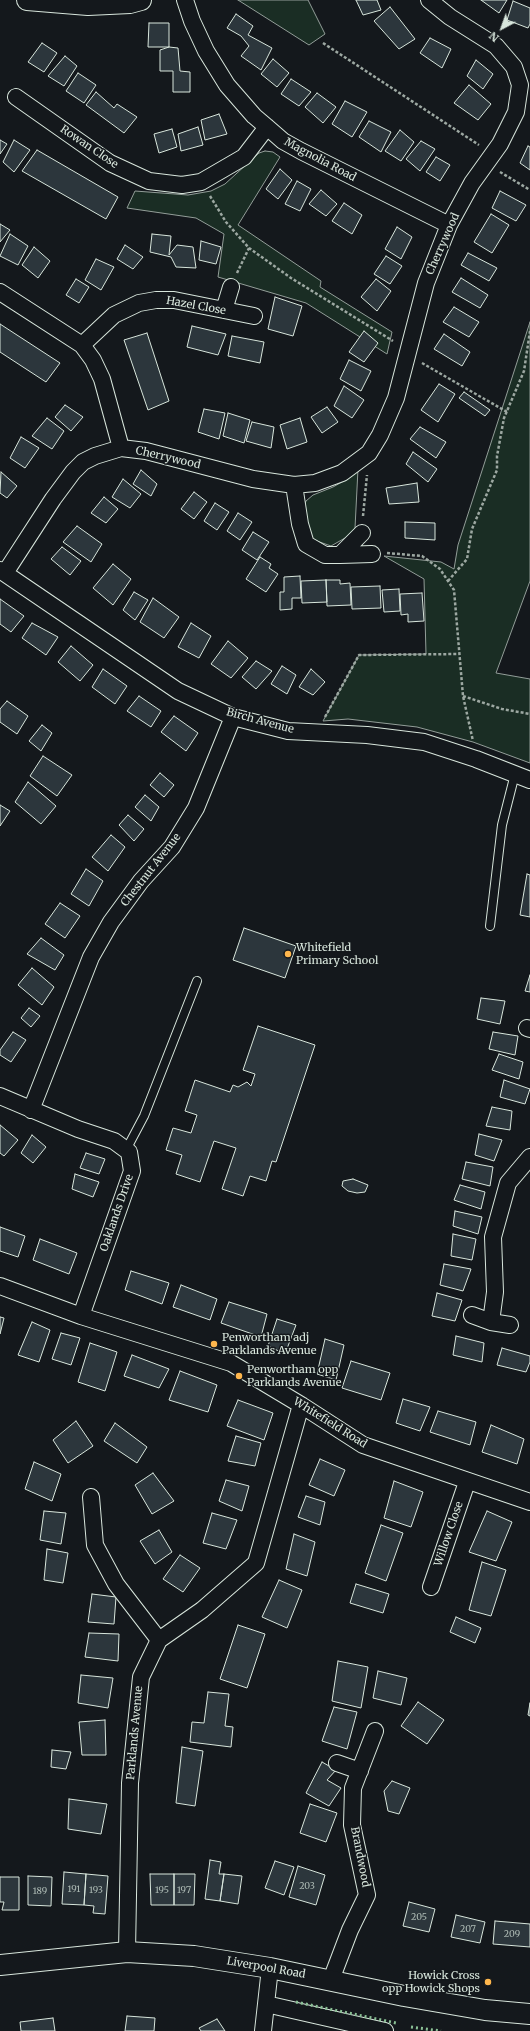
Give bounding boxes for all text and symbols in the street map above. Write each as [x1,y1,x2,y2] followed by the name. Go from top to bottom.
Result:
[482,8,522,48] north arrow
[486,29,502,45] text: N
[57,123,121,171] street label: Rowan Close
[282,136,358,184] street label: Magnolia Road
[423,211,463,277] street label: Cherrywood
[165,294,227,318] street label: Hazel Close
[134,444,202,472] street label: Cherrywood
[225,706,295,736] street label: Birch Avenue
[118,831,184,909] street label: Chestnut Avenue
[296,941,378,967] place label: Whitefield Primary School
[283,949,293,959] marker: Whitefield Primary School
[98,1173,136,1253] street label: Oaklands Drive
[222,1331,316,1357] place label: Penwortham adj Parklands Avenue
[209,1339,219,1349] marker: Penwortham adj Parklands Avenue
[247,1363,341,1389] place label: Penwortham opp Parklands Avenue
[234,1371,244,1381] marker: Penwortham opp Parklands Avenue
[291,1395,369,1451] street label: Whitefield Road
[432,1500,466,1568] street label: Willow Close
[124,1685,146,1781] street label: Parklands Avenue
[348,1826,372,1888] street label: Brandwood
[299,1881,315,1891] house number: 203
[68,1884,80,1894] house number: 191
[89,1885,103,1895] house number: 193
[155,1885,169,1895] house number: 195
[177,1885,191,1895] house number: 197
[33,1886,47,1896] house number: 189
[411,1912,427,1922] house number: 205
[460,1924,476,1934] house number: 207
[504,1929,520,1939] house number: 209
[226,1955,306,1981] street label: Liverpool Road
[382,1969,480,1995] place label: Howick Cross opp Howick Shops
[483,1977,493,1987] marker: Howick Cross opp Howick Shops

